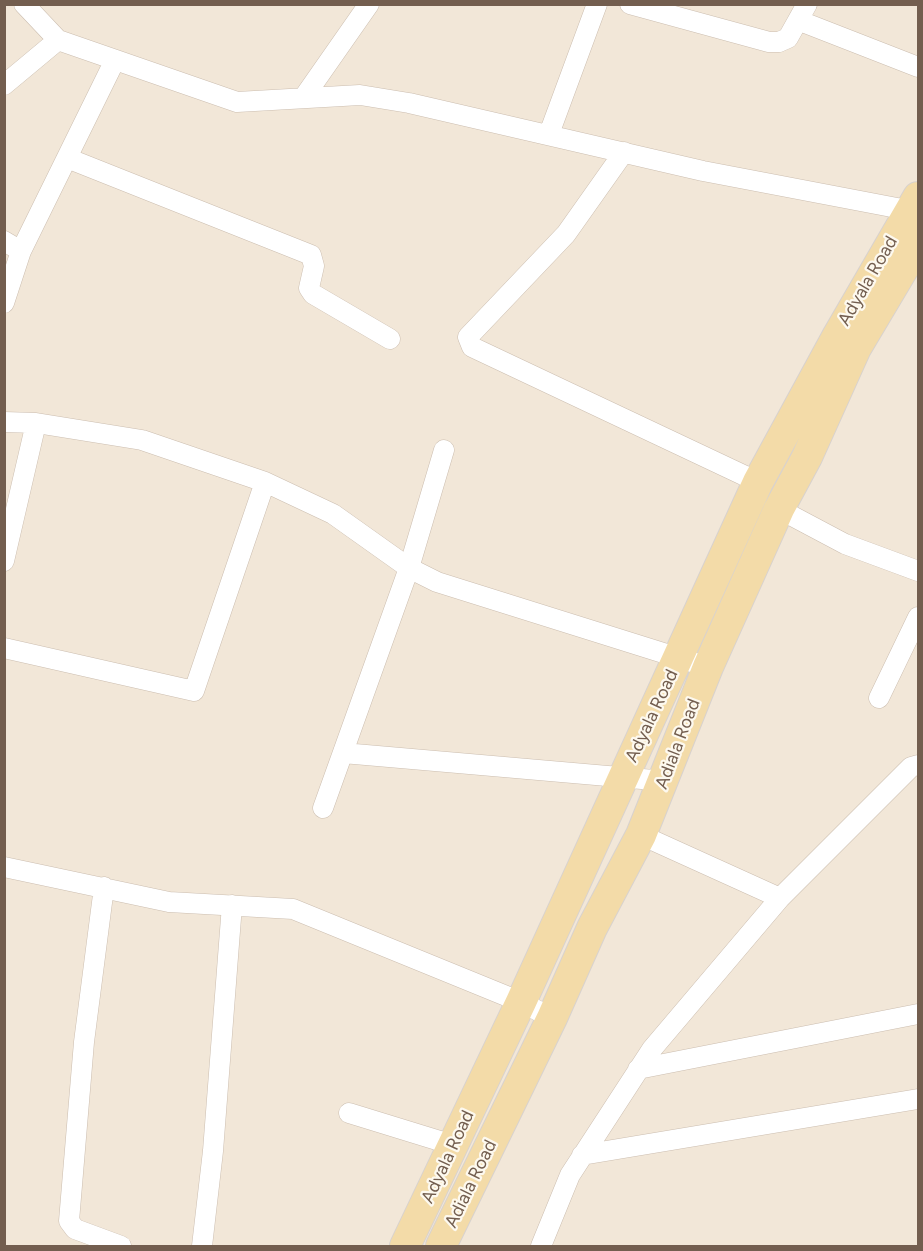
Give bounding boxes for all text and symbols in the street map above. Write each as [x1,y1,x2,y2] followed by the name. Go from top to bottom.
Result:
[834,232,902,330] street label: Adyala Road
[621,666,683,766] street label: Adyala Road
[651,696,705,792] street label: Adiala Road
[417,1107,479,1207] street label: Adyala Road
[440,1137,502,1231] street label: Adiala Road

